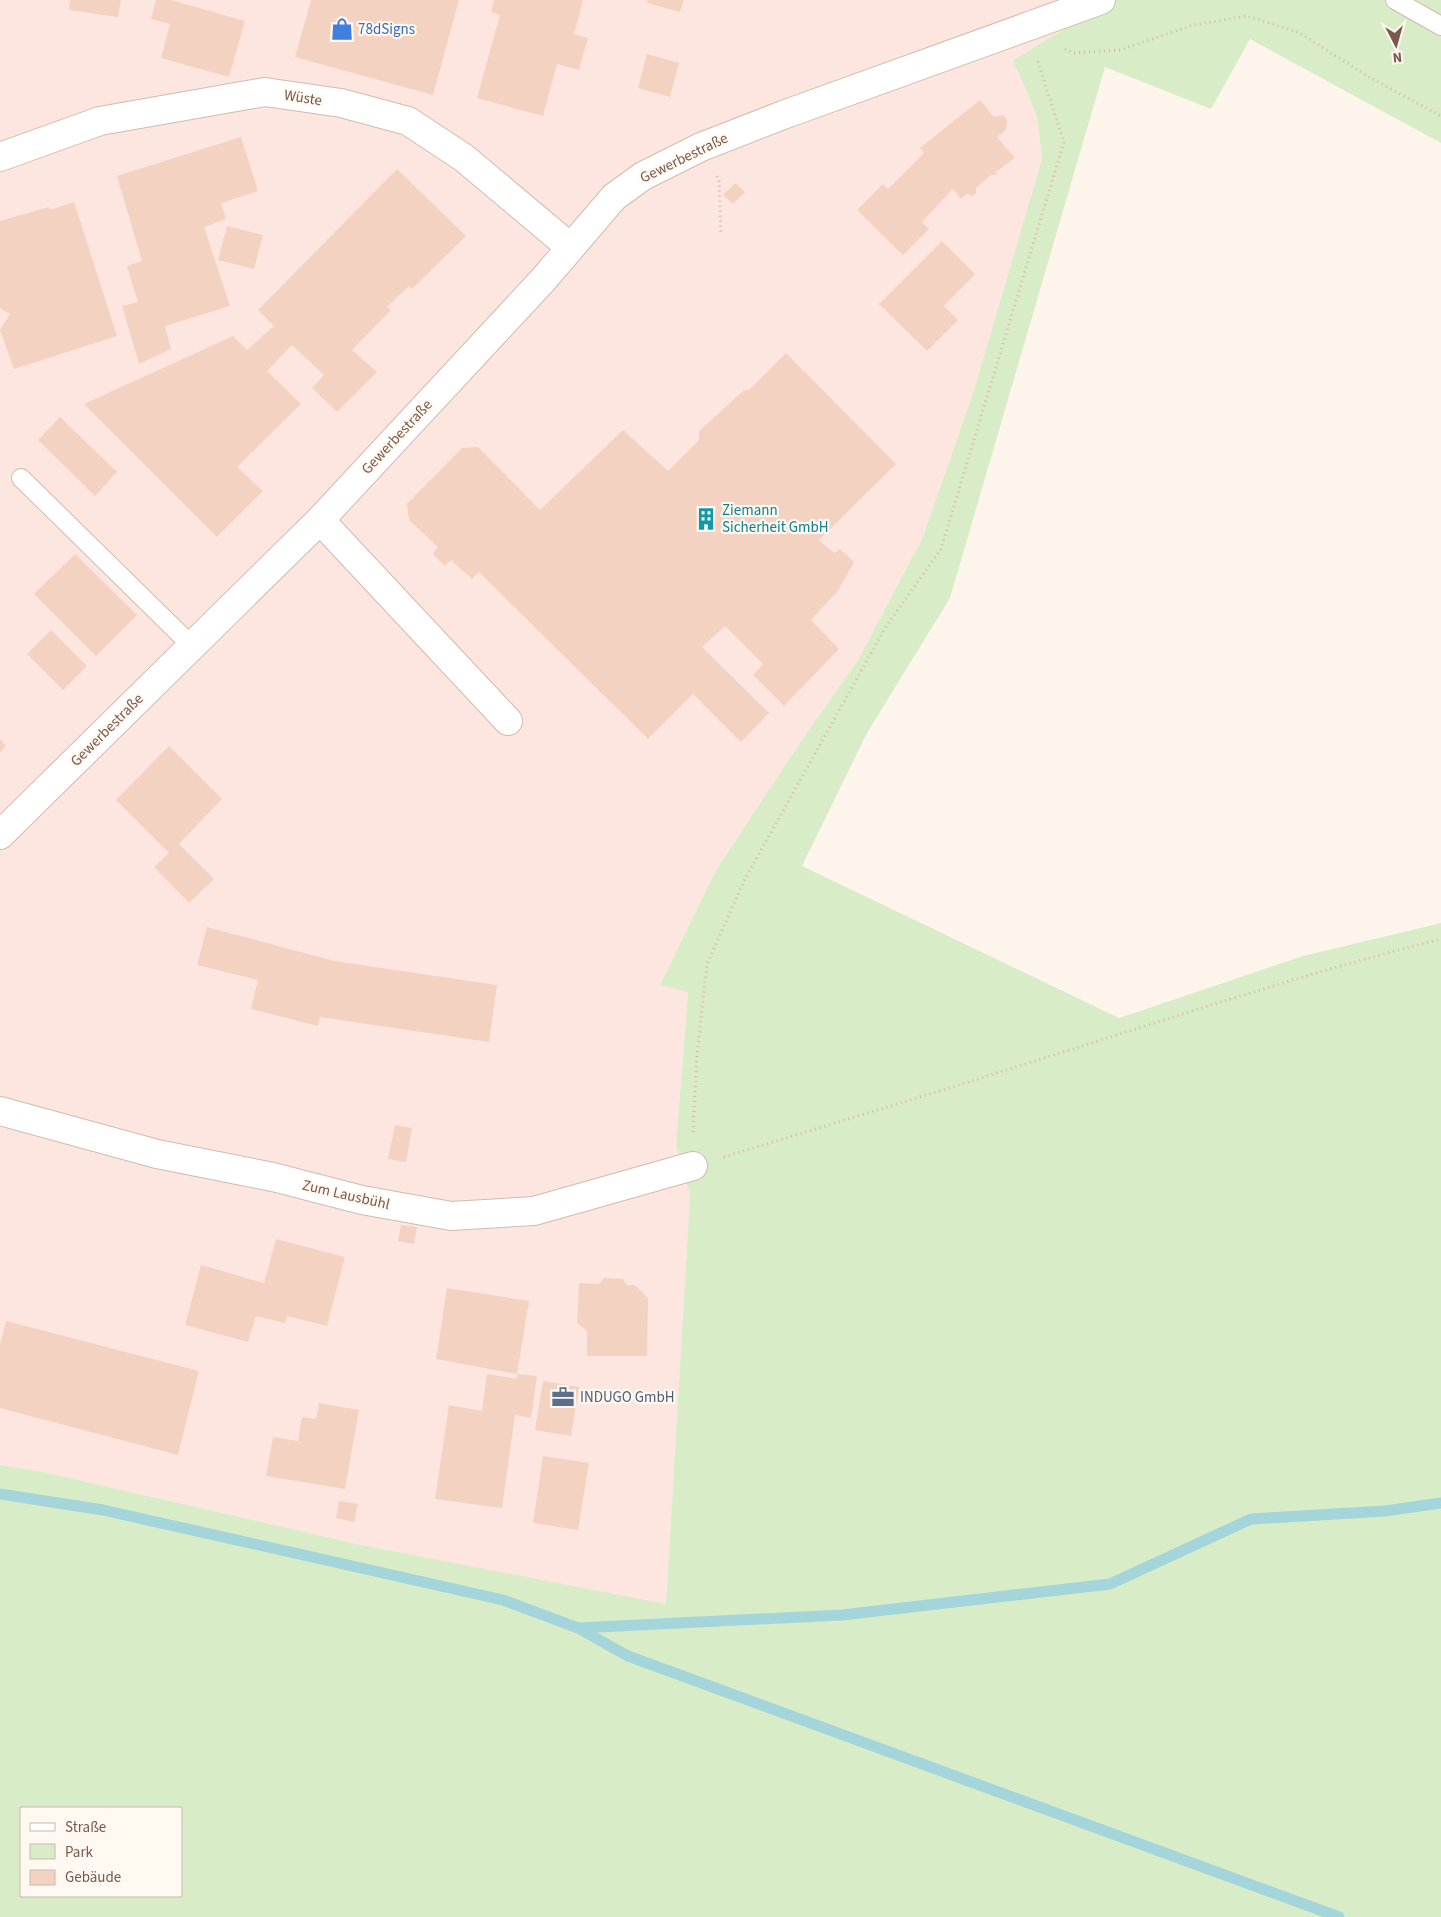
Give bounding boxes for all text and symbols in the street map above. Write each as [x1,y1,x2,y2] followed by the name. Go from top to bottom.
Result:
[329,16,355,42] shop icon: 78dSigns
[358,19,415,40] place label: 78dSigns
[1371,20,1421,70] north arrow
[1392,47,1403,67] text: N
[282,85,324,111] street label: Wüste
[637,128,731,188] street label: Gewerbestraße
[357,395,437,479] street label: Gewerbestraße
[722,500,828,538] place label: Ziemann Sicherheit GmbH
[693,506,719,532] building icon: Ziemann Sicherheit GmbH
[66,689,148,771] street label: Gewerbestraße
[300,1175,392,1215] street label: Zum Lausbühl
[550,1384,576,1410] office icon: INDUGO GmbH
[580,1387,675,1408] place label: INDUGO GmbH
[20,1807,182,1897] legend
[65,1817,106,1838] text: Straße
[65,1842,94,1863] text: Park
[65,1867,121,1888] text: Gebäude

